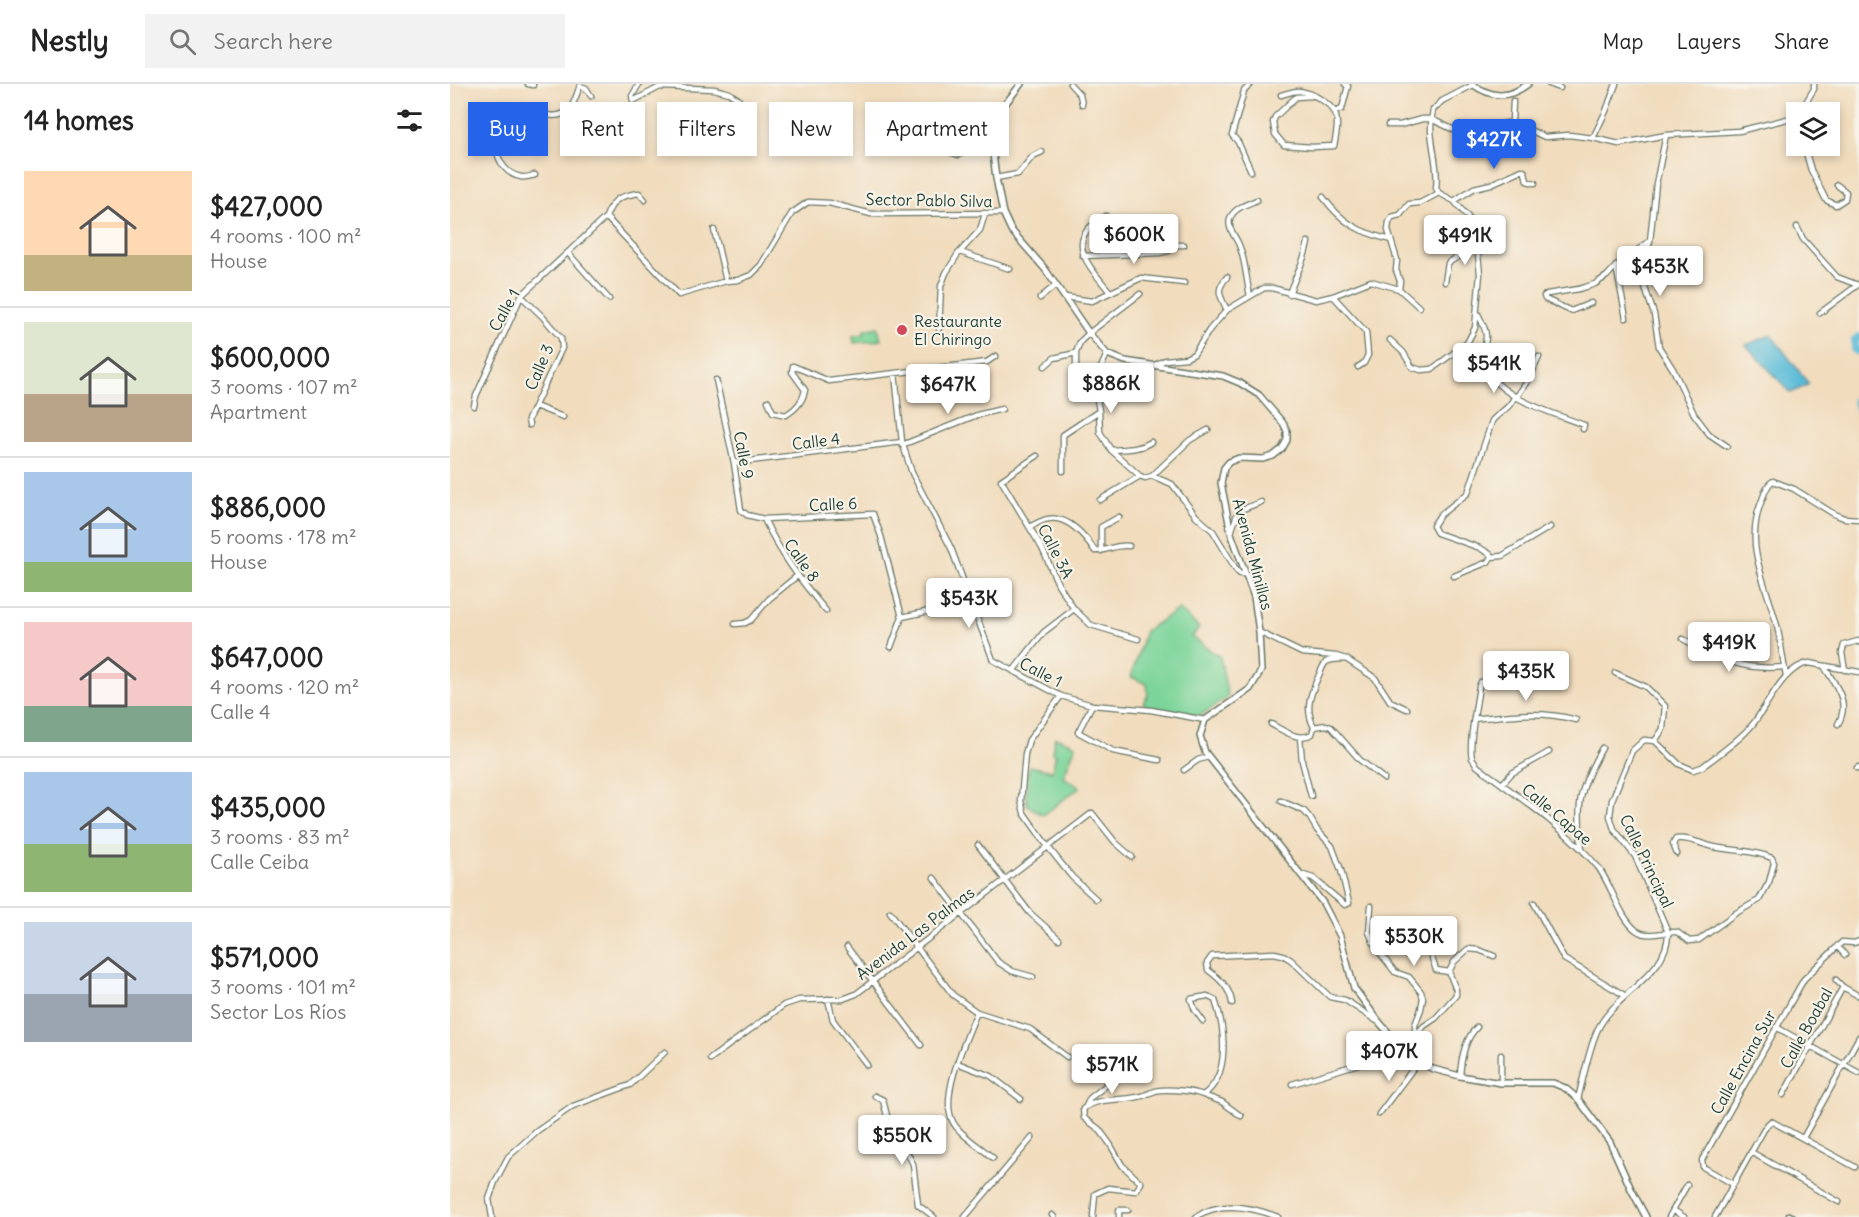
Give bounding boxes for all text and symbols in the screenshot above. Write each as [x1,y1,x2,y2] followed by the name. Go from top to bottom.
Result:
[145,14,565,68] search box
[30,23,109,59] text: Nestly
[166,25,199,58] icon: search
[214,27,333,55] text: Search here
[1603,28,1643,55] text: Map
[1676,28,1741,55] text: Layers
[1774,28,1829,55] text: Share
[468,102,548,156] chip: Buy
[560,102,645,156] chip: Rent
[657,102,757,156] chip: Filters
[769,102,853,156] chip: New
[865,102,1009,156] chip: Apartment
[1786,102,1840,156] map controls
[1786,102,1840,156] button: layers
[24,104,134,137] text: 14 homes
[393,104,426,137] icon: filters
[1452,119,1536,170] pin: $427K
[1466,126,1522,151] text: $427K
[865,189,993,211] street label: Sector Pablo Silva
[210,190,323,223] text: $427,000
[72,195,144,267] icon: home
[1092,214,1176,265] pin: $600K
[1423,215,1507,266] pin: $491K
[1103,221,1165,246] text: $600K
[1438,222,1492,247] text: $491K
[210,223,361,248] text: 4 rooms · 100 m²
[1618,246,1702,297] pin: $453K
[210,248,267,273] text: House
[1631,253,1689,278] text: $453K
[484,285,524,335] street label: Calle 1
[914,311,1002,349] place label: Restaurante El Chiringo
[895,323,909,337] marker: Restaurante El Chiringo
[210,341,330,374] text: $600,000
[520,341,558,393] street label: Calle 3
[1452,343,1536,394] pin: $541K
[72,346,144,418] icon: home
[1467,350,1521,375] text: $541K
[1069,363,1153,414] pin: $886K
[906,364,990,415] pin: $647K
[1082,370,1140,395] text: $886K
[920,371,976,396] text: $647K
[210,374,358,399] text: 3 rooms · 107 m²
[210,399,307,424] text: Apartment
[791,428,841,454] street label: Calle 4
[730,429,758,481] street label: Calle 9
[210,491,326,524] text: $886,000
[808,493,858,515] street label: Calle 6
[72,496,144,568] icon: home
[1228,496,1278,612] street label: Avenida Minillas
[1034,520,1078,582] street label: Calle 3A
[210,524,356,549] text: 5 rooms · 178 m²
[780,534,824,586] street label: Calle 8
[210,549,267,574] text: House
[927,578,1011,629] pin: $543K
[940,585,998,610] text: $543K
[1687,622,1771,673] pin: $419K
[1702,629,1756,654] text: $419K
[210,641,324,674] text: $647,000
[72,646,144,718] icon: home
[1484,651,1568,702] pin: $435K
[1016,653,1066,691] street label: Calle 1
[1497,658,1555,683] text: $435K
[210,674,359,699] text: 4 rooms · 120 m²
[210,699,270,724] text: Calle 4
[1518,779,1596,849] street label: Calle Capae
[210,791,326,824] text: $435,000
[72,796,144,868] icon: home
[1616,811,1678,911] street label: Calle Principal
[210,824,350,849] text: 3 rooms · 83 m²
[210,849,309,874] text: Calle Ceiba
[852,882,978,984] street label: Avenida Las Palmas
[1372,916,1456,967] pin: $530K
[1384,923,1444,948] text: $530K
[210,941,319,974] text: $571,000
[72,946,144,1018] icon: home
[210,974,356,999] text: 3 rooms · 101 m²
[1776,984,1836,1072] street label: Calle Boabal
[210,999,346,1024] text: Sector Los Ríos
[1706,1006,1780,1118] street label: Calle Encina Sur
[1347,1031,1431,1082] pin: $407K
[1360,1038,1418,1063] text: $407K
[1070,1044,1154,1095] pin: $571K
[1086,1051,1138,1076] text: $571K
[860,1115,944,1166] pin: $550K
[872,1122,932,1147] text: $550K

